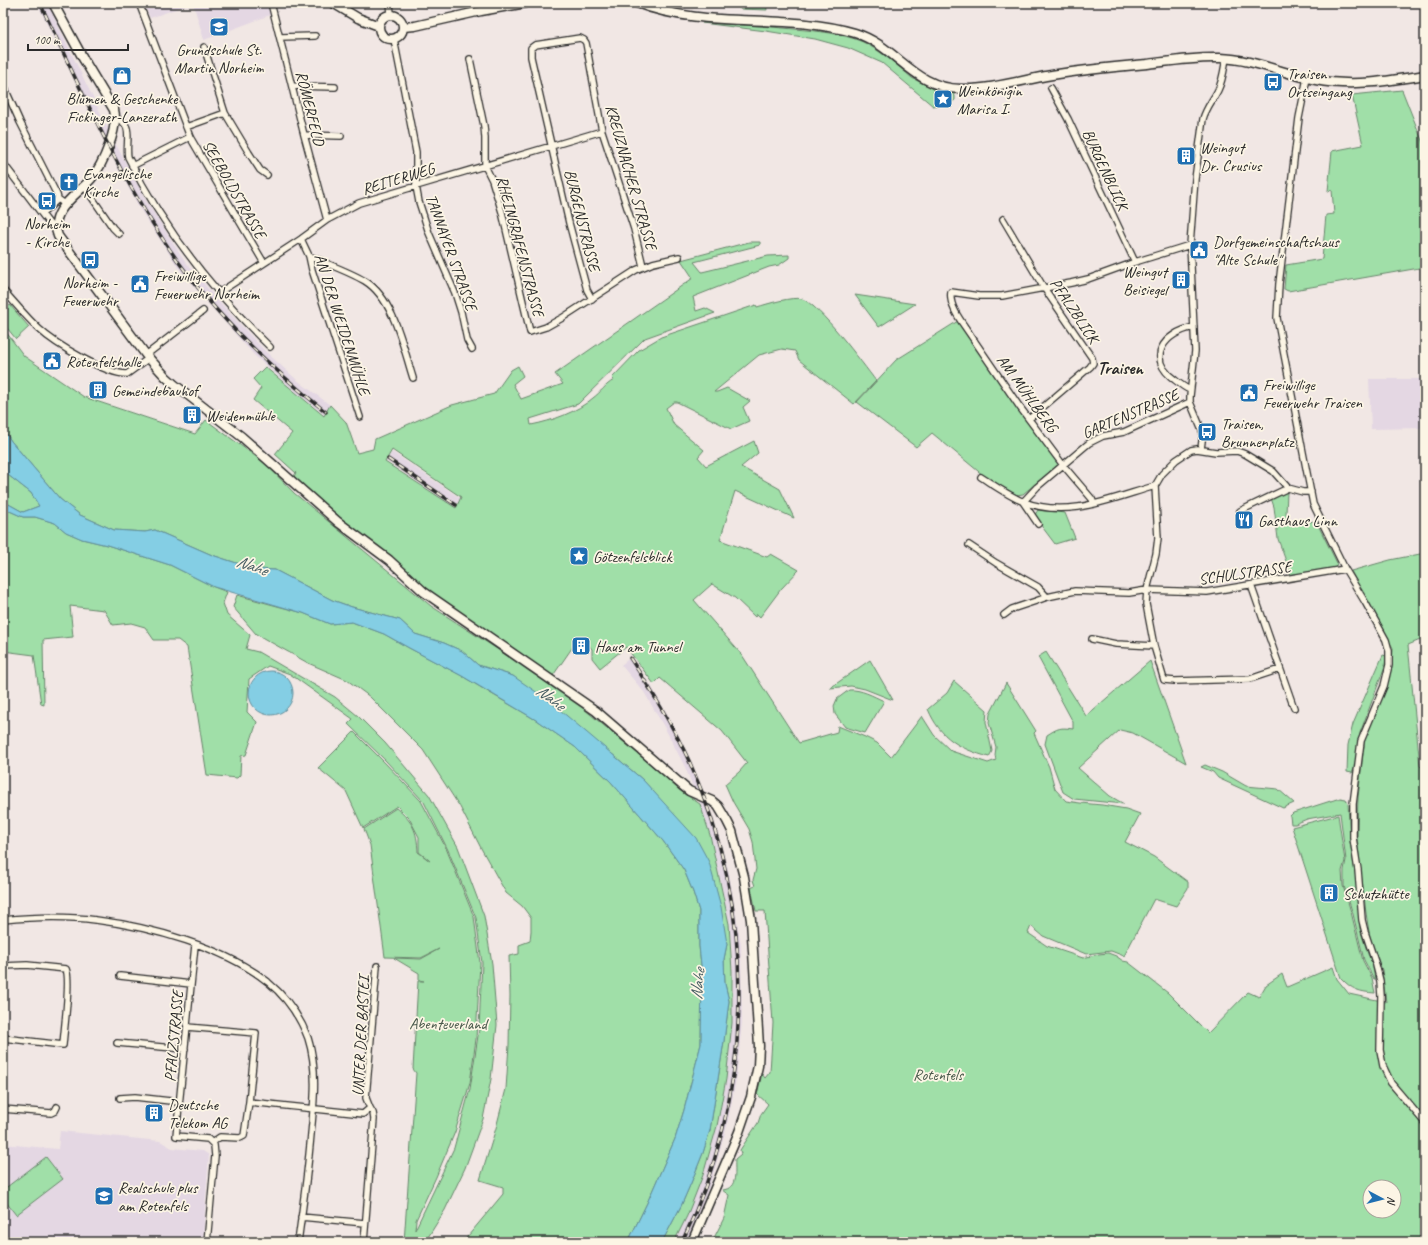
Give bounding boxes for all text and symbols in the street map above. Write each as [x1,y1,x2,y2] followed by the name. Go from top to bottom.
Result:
[208,16,230,38] school or university icon: Grundschule St. Martin Norheim
[28,26,128,52] scale bar
[34,32,61,48] text: 100 m
[174,40,265,78] place label: Grundschule St. Martin Norheim
[1287,64,1353,102] place label: Traisen Ortseingang
[111,65,133,87] shop icon: Blumen & Geschenke Fickinger-Lanzerath
[291,69,329,149] street label: RÖMERFELD
[1262,71,1284,93] bus stop icon: Traisen Ortseingang
[957,81,1022,119] place label: Weinkönigin Marisa I.
[932,88,954,110] place icon: Weinkönigin Marisa I.
[67,89,179,127] place label: Blumen & Geschenke Fickinger-Lanzerath
[601,103,662,254] street label: KREUZNACHER STRASSE
[1078,126,1134,216] street label: BURGENBLICK
[198,137,271,244] street label: SEEBOLDSTRASSE
[1200,138,1263,176] place label: Weingut Dr. Crusius
[1175,145,1197,167] building icon: Weingut Dr. Crusius
[360,158,439,199] street label: REITERWEG
[83,164,153,202] place label: Evangelische Kirche
[560,167,605,276] street label: BURGENSTRASSE
[58,171,80,193] church icon: Evangelische Kirche
[492,174,549,321] street label: RHEINGRAFENSTRASSE
[36,190,58,212] bus stop icon: Norheim - Kirche
[421,191,482,315] street label: TANNAYER STRASSE
[24,214,71,252] place label: Norheim - Kirche
[1213,232,1340,270] place label: Dorfgemeinschaftshaus "Alte Schule"
[1188,239,1210,261] public building icon: Dorfgemeinschaftshaus "Alte Schule"
[79,249,101,271] bus stop icon: Norheim - Feuerwehr
[310,251,375,400] street label: AN DER WEIDENMÜHLE
[1123,262,1170,300] place label: Weingut Beisiegel
[154,266,261,304] place label: Freiwillige Feuerwehr Norheim
[1170,269,1192,291] building icon: Weingut Beisiegel
[62,273,120,311] place label: Norheim - Feuerwehr
[129,273,151,295] public building icon: Freiwillige Feuerwehr Norheim
[1045,274,1105,349] street label: PFALZBLICK
[41,350,63,372] public building icon: Rotenfelshalle
[992,351,1063,438] street label: AM MÜHLBERG
[66,352,142,372] place label: Rotenfelshalle
[1097,357,1144,379] district label: Traisen
[1263,375,1363,413] place label: Freiwillige Feuerwehr Traisen
[87,379,109,401] building icon: Gemeindebauhof
[112,381,202,401] place label: Gemeindebauhof
[1238,382,1260,404] public building icon: Freiwillige Feuerwehr Traisen
[1079,384,1184,443] street label: GARTENSTRASSE
[181,404,203,426] building icon: Weidenmühle
[206,406,277,426] place label: Weidenmühle
[1221,414,1295,452] place label: Traisen, Brunnenplatz
[1196,421,1218,443] bus stop icon: Traisen, Brunnenplatz
[1233,509,1255,531] restaurant icon: Gasthaus Linn
[1258,511,1338,531] place label: Gasthaus Linn
[568,545,590,567] place icon: Götzenfelsblick
[593,547,673,567] place label: Götzenfelsblick
[234,550,272,581] water label: Nahe
[1198,556,1295,589] street label: SCHULSTRASSE
[570,635,592,657] building icon: Haus am Tunnel
[595,637,684,657] place label: Haus am Tunnel
[532,680,571,717] water label: Nahe
[1318,882,1340,904] building icon: Schutzhütte
[1343,884,1410,904] place label: Schutzhütte
[685,965,710,1001] water label: Nahe
[348,972,374,1096] street label: UNTER DER BASTEI
[160,987,188,1083] street label: PFALZSTRASSE
[409,1014,489,1034] park label: Abenteuerland
[913,1065,964,1085] park label: Rotenfels
[168,1095,229,1133] place label: Deutsche Telekom AG
[143,1102,165,1124] building icon: Deutsche Telekom AG
[118,1178,199,1216] place label: Realschule plus am Rotenfels
[1362,1179,1402,1219] north arrow
[93,1185,115,1207] school or university icon: Realschule plus am Rotenfels
[1384,1196,1399,1207] text: N

